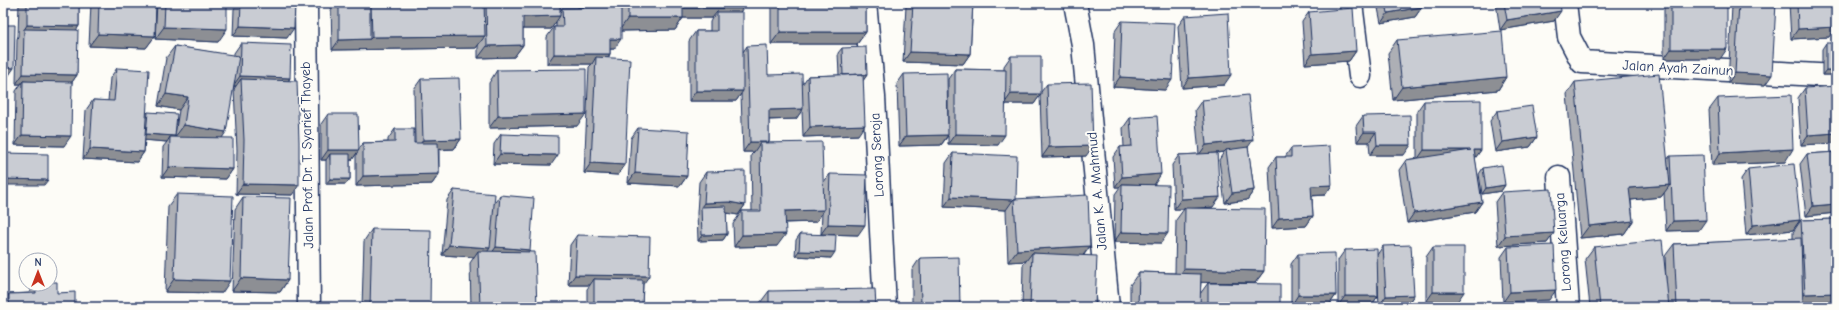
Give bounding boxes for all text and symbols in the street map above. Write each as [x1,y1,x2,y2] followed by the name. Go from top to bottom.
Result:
[1622,57,1734,79] street label: Jalan Ayah Zainun
[297,61,317,249] street label: Jalan Prof. Dr. T. Syarief Thayeb
[866,112,888,198] street label: Lorong Seroja
[1083,131,1111,251] street label: Jalan K. A. Mahmud
[1551,192,1575,292] street label: Lorong Keluarga
[18,252,58,292] north arrow
[34,256,42,269] text: N

